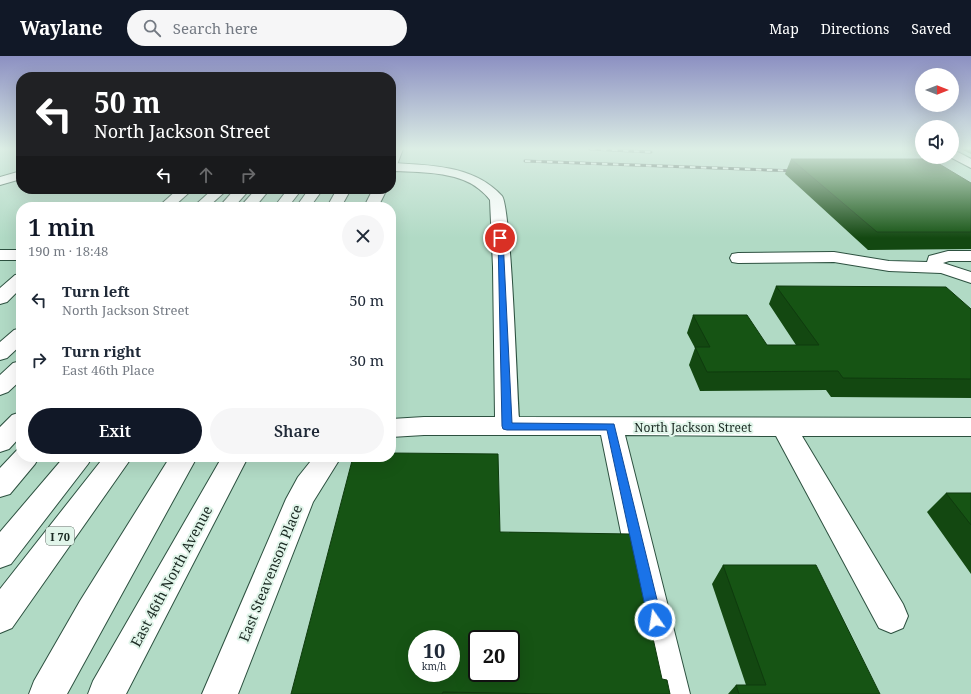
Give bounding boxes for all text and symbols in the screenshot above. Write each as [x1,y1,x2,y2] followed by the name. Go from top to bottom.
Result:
[127,10,407,46] search box
[20,15,103,41] text: Waylane
[141,17,163,39] icon: search
[173,18,258,38] text: Search here
[769,19,799,38] text: Map
[821,19,889,38] text: Directions
[911,19,951,38] text: Saved
[915,68,959,112] north arrow
[915,68,959,164] map controls
[94,83,161,121] text: 50 m
[28,88,80,140] icon: left
[94,119,270,143] text: North Jackson Street
[915,120,959,164] button: sound
[153,164,175,186] icon: left
[195,164,217,186] icon: ahead
[237,164,259,186] icon: right
[28,210,95,243] text: 1 min
[342,215,384,257] button: close
[483,221,517,255] pin
[489,227,511,249] icon: arrive
[28,242,108,260] text: 190 m · 18:48
[62,281,130,301] text: Turn left
[28,289,50,311] icon: left
[349,290,384,310] text: 50 m
[62,301,189,319] text: North Jackson Street
[62,341,141,361] text: Turn right
[28,349,50,371] icon: right
[349,350,384,370] text: 30 m
[62,361,155,379] text: East 46th Place
[28,408,202,454] button: Exit
[210,408,384,454] button: Share
[634,419,752,436] street label: North Jackson Street
[126,502,216,650] street label: East 46th North Avenue
[234,502,306,644] street label: East Steavenson Place
[46,527,74,545] road number: I 70
[634,599,676,641] position arrow
[468,630,520,682] speed limit sign: 20
[423,637,445,664] text: 10
[422,659,446,673] text: km/h

